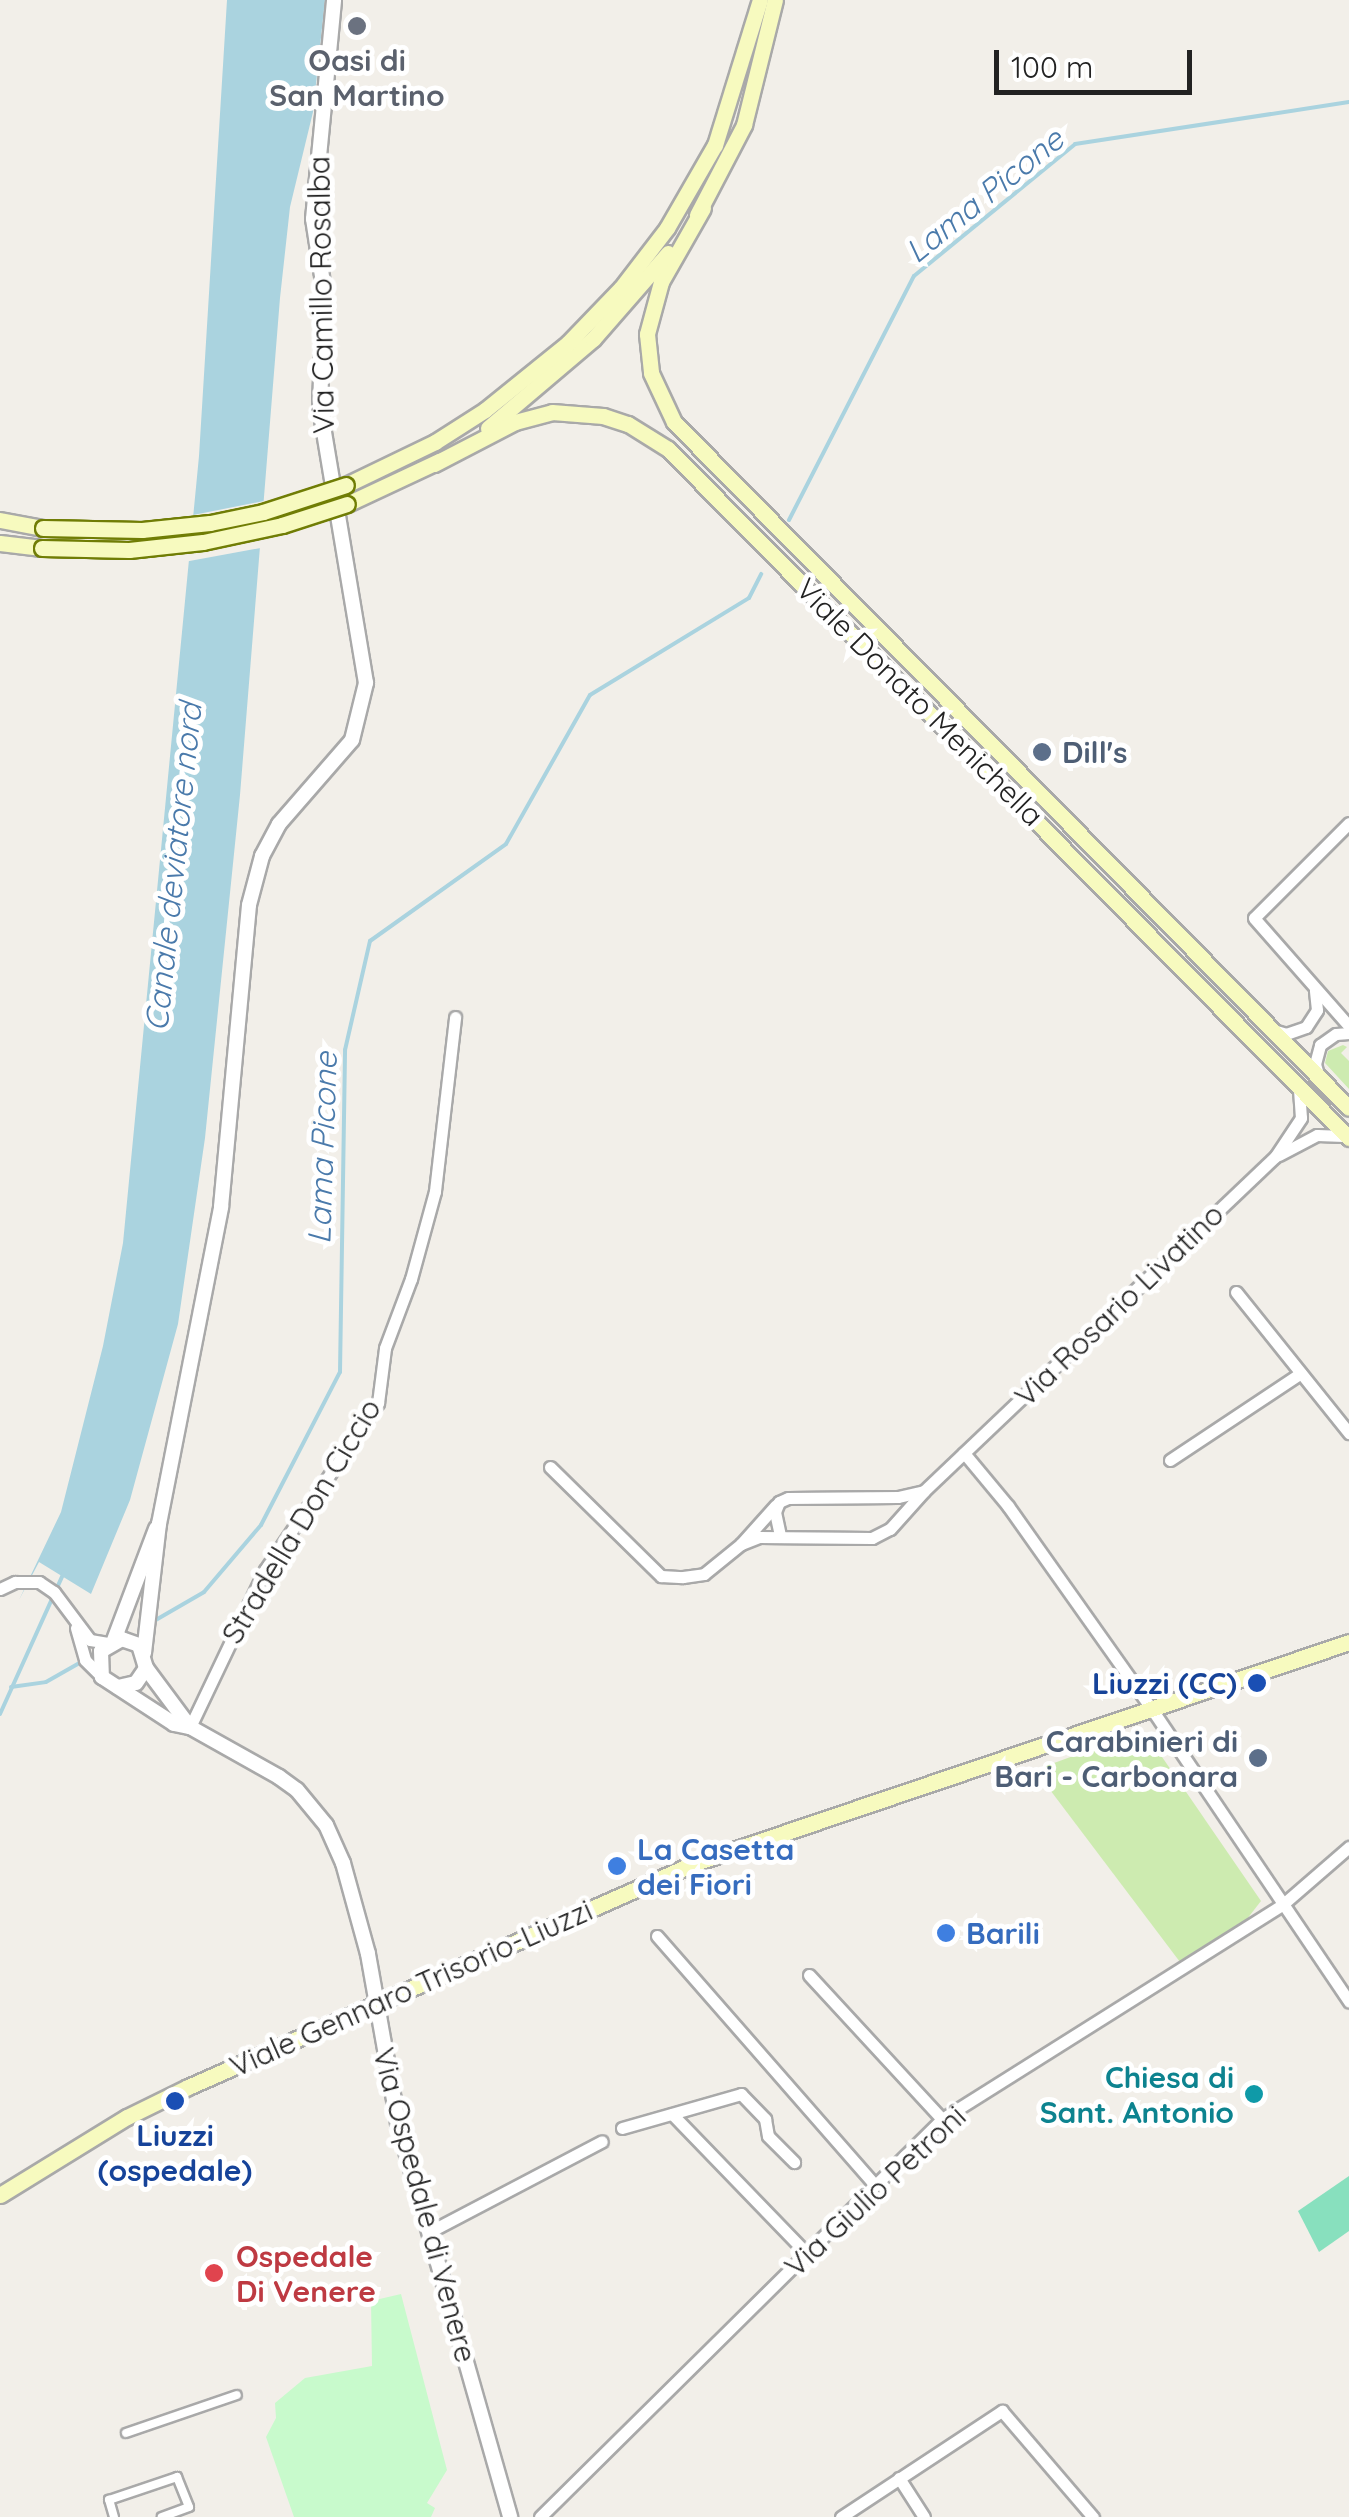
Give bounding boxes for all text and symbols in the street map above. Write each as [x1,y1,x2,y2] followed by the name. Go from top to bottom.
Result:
[346,15,368,37] marker: Oasi di San Martino
[999,30,1196,92] scale bar
[269,42,445,112] place label: Oasi di San Martino
[1011,48,1093,86] text: 100 m
[897,120,1071,270] water label: Lama Picone
[301,156,341,434] street label: Via Camillo Rosalba
[789,571,1051,833] street label: Viale Donato Menichella
[137,701,209,1033] water label: Canale deviatore nord
[1062,734,1128,770] place label: Dill's
[1031,741,1053,763] marker: Dill's
[299,1051,345,1245] water label: Lama Picone
[1007,1196,1231,1414] street label: Via Rosario Livatino
[214,1392,388,1650] street label: Stradella Don Ciccio
[1092,1665,1237,1701] place label: Liuzzi (CC)
[1246,1672,1268,1694] marker: Liuzzi (CC)
[994,1723,1238,1794] place label: Carabinieri di Bari - Carbonara
[1247,1747,1269,1769] marker: Carabinieri di Bari - Carbonara
[637,1831,794,1902] place label: La Casetta dei Fiori
[606,1855,628,1877] marker: La Casetta dei Fiori
[224,1892,598,2084] street label: Viale Gennaro Trisorio-Liuzzi
[966,1915,1040,1951] place label: Barili
[935,1922,957,1944] marker: Barili
[366,2044,484,2366] street label: Via Ospedale di Venere
[1040,2059,1234,2130] place label: Chiesa di Sant. Antonio
[1243,2083,1265,2105] marker: Chiesa di Sant. Antonio
[164,2090,186,2112] marker: Liuzzi (ospedale)
[777,2098,973,2284] street label: Via Giulio Petroni
[98,2117,252,2188] place label: Liuzzi (ospedale)
[236,2238,376,2308] place label: Ospedale Di Venere
[201,2260,227,2286] marker: Ospedale Di Venere

